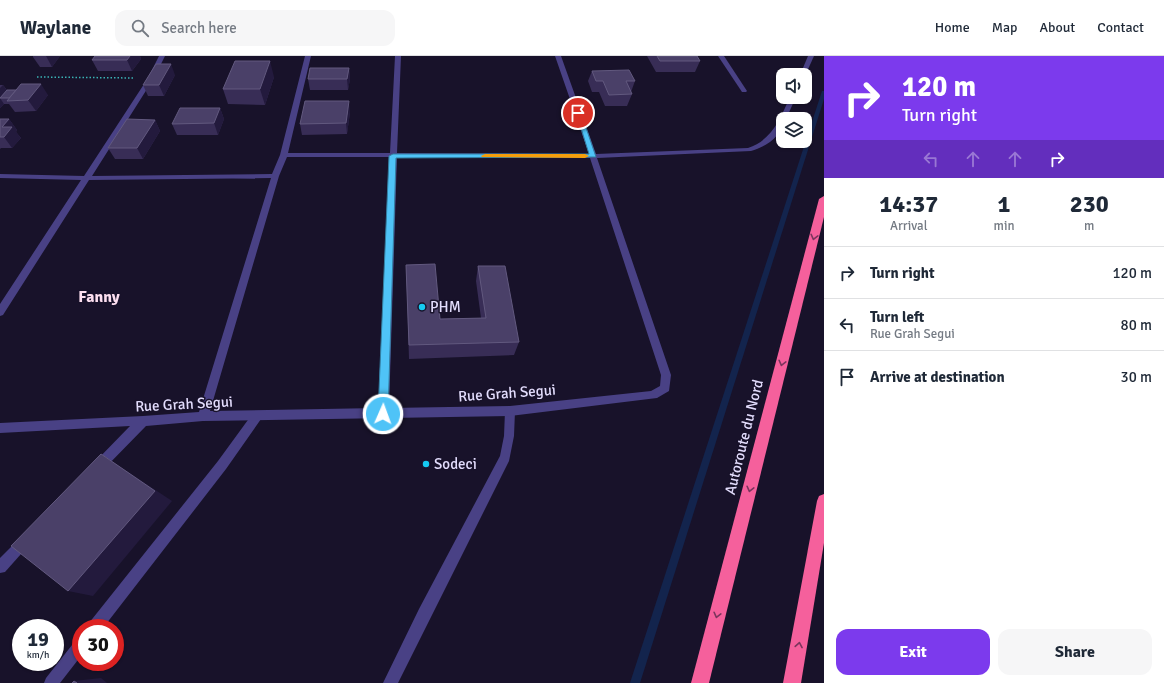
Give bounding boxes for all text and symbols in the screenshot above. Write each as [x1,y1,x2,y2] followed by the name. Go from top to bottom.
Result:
[115,10,395,46] search box
[20,16,91,40] text: Waylane
[129,17,151,39] icon: search
[161,19,237,37] text: Search here
[935,19,970,36] text: Home
[992,19,1017,36] text: Map
[1039,19,1075,36] text: About
[1097,19,1144,36] text: Contact
[776,68,812,148] map controls
[776,68,812,104] button: sound
[902,70,976,104] text: 120 m
[836,72,888,124] icon: right
[561,96,595,130] pin
[567,102,589,124] icon: arrive
[902,104,977,126] text: Turn right
[776,112,812,148] button: layers
[920,148,942,170] icon: left
[962,148,984,170] icon: ahead
[1004,148,1026,170] icon: ahead
[1046,148,1068,170] icon: right
[879,189,938,219] text: 14:37
[998,189,1010,219] text: 1
[1070,189,1109,219] text: 230
[890,218,927,234] text: Arrival
[994,218,1015,234] text: min
[1084,218,1094,234] text: m
[811,234,819,240] one-way arrow
[836,262,858,284] icon: right
[870,264,935,282] text: Turn right
[1112,264,1152,282] text: 120 m
[78,287,120,307] district label: Fanny
[430,298,461,316] place label: PHM
[417,302,427,312] marker: PHM
[870,308,924,326] text: Turn left
[836,314,858,336] icon: left
[1121,316,1152,334] text: 80 m
[870,326,955,342] text: Rue Grah Segui
[778,359,787,366] one-way arrow
[836,366,858,388] icon: arrive
[870,368,1005,386] text: Arrive at destination
[1121,368,1152,386] text: 30 m
[721,377,767,496] street label: Autoroute du Nord
[458,381,556,405] street label: Rue Grah Segui
[135,392,233,416] street label: Rue Grah Segui
[362,393,404,435] position arrow
[434,455,477,473] place label: Sodeci
[421,459,431,469] marker: Sodeci
[746,485,754,492] one-way arrow
[714,611,722,618] one-way arrow
[72,619,124,671] speed limit sign: 30
[27,627,49,652] text: 19
[836,629,990,675] button: Exit
[998,629,1152,675] button: Share
[794,641,803,648] one-way arrow
[27,649,49,661] text: km/h

